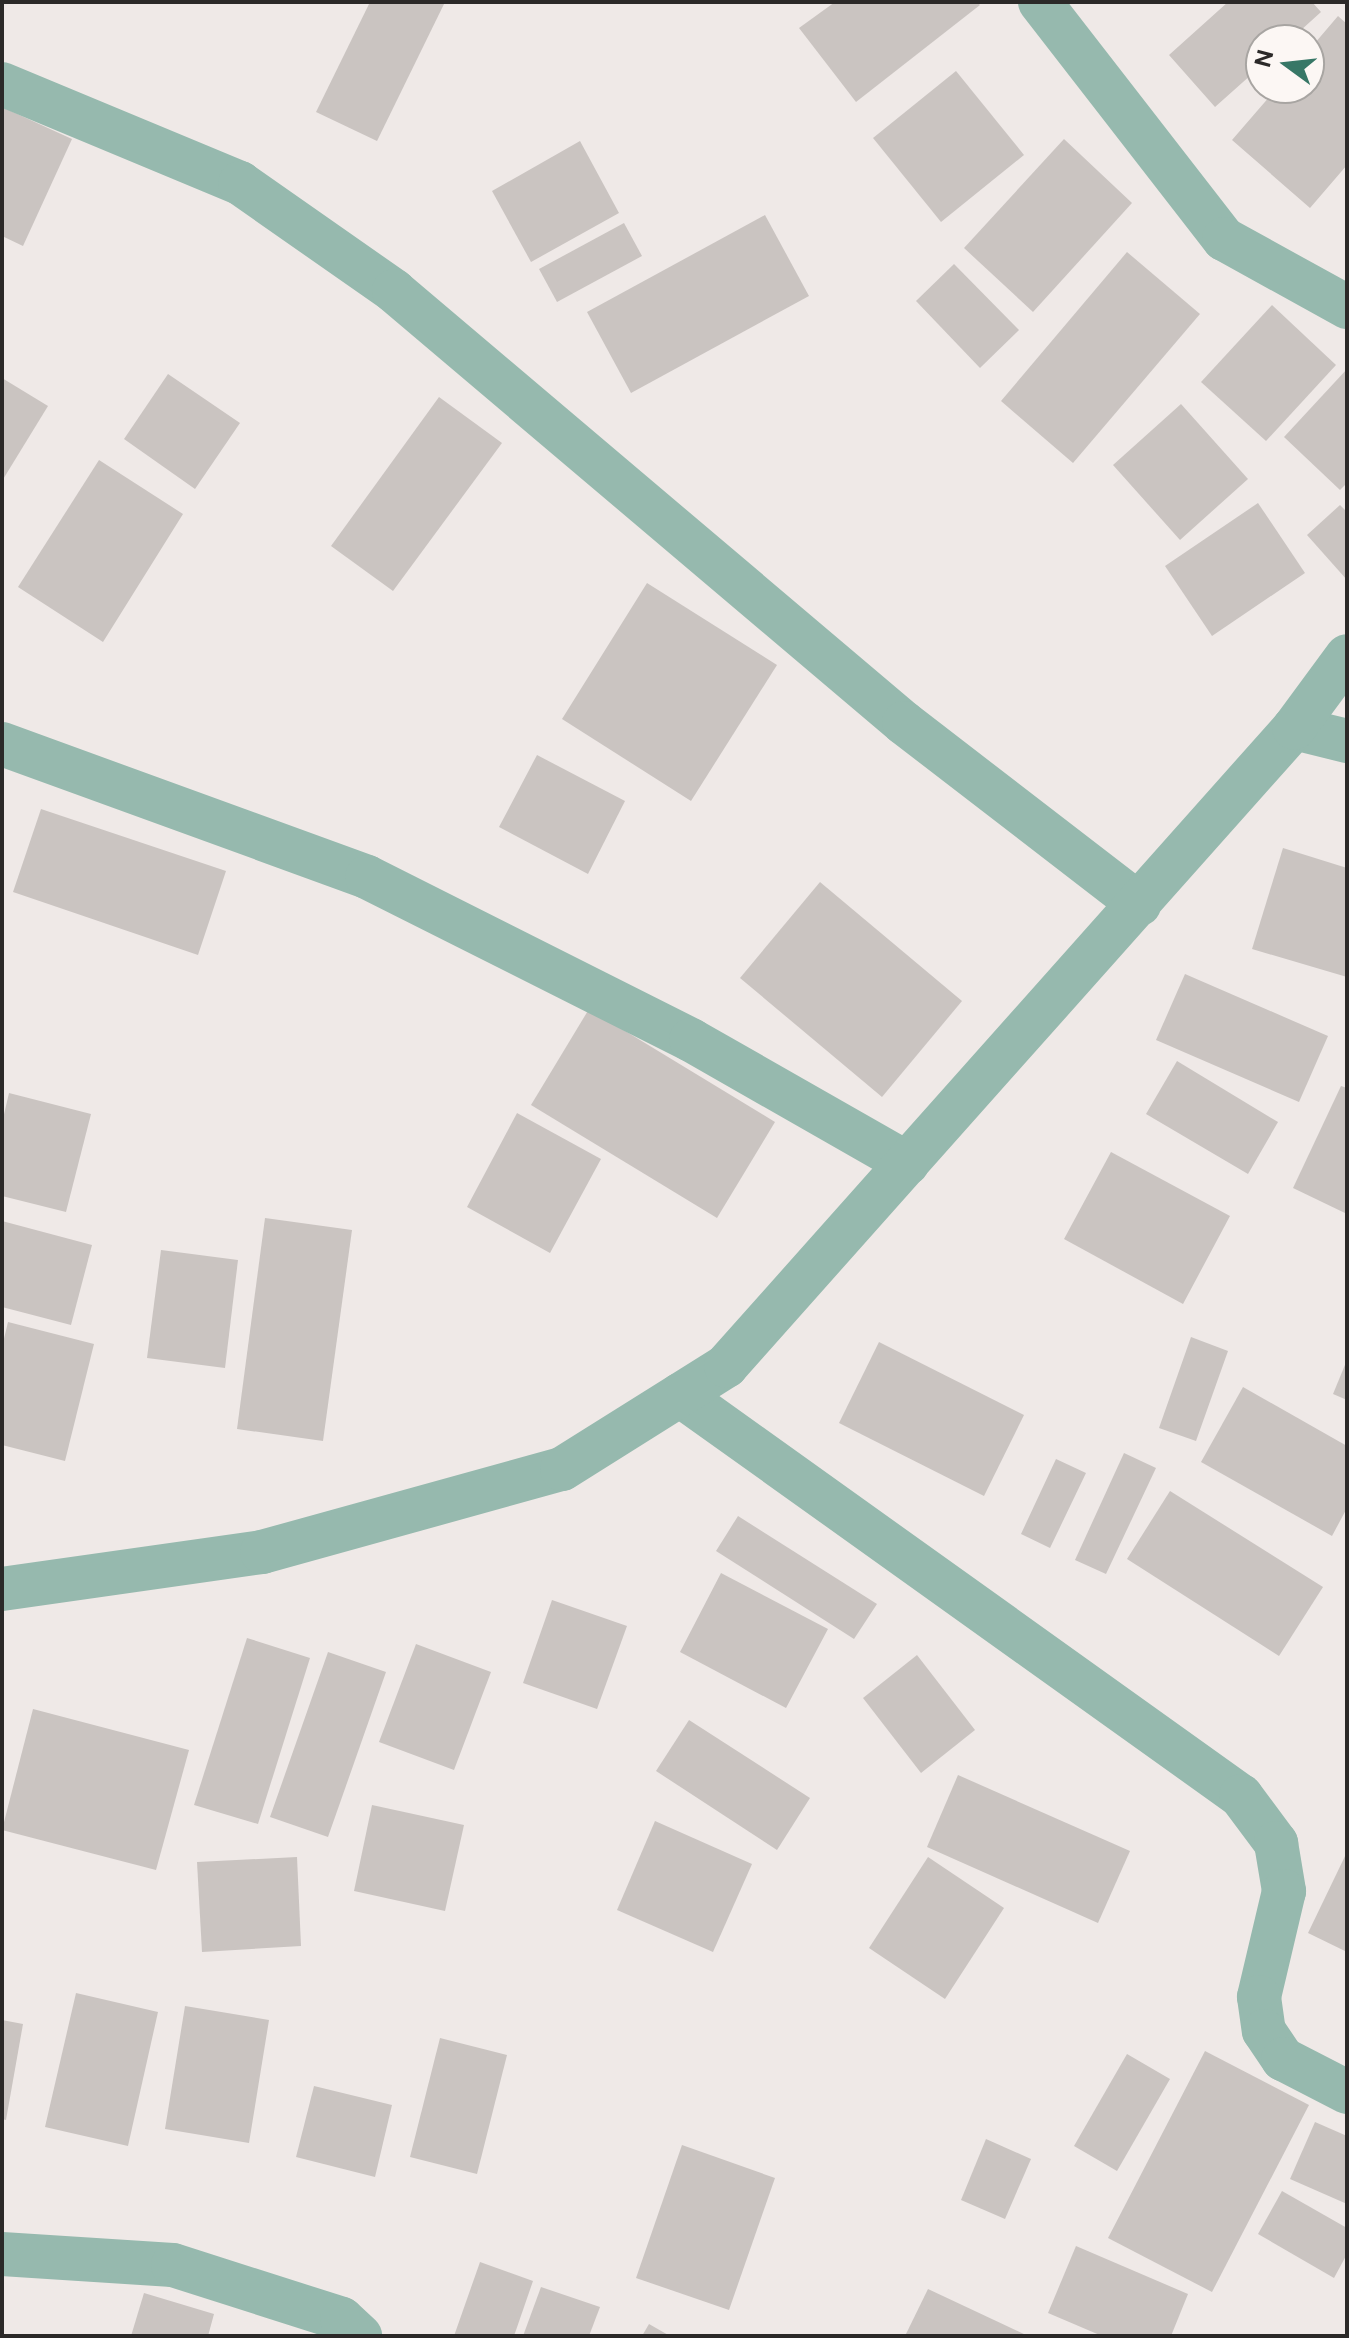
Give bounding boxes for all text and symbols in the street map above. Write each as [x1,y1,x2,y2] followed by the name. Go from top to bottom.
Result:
[1245,24,1325,104] north arrow
[1249,47,1279,70] text: N

